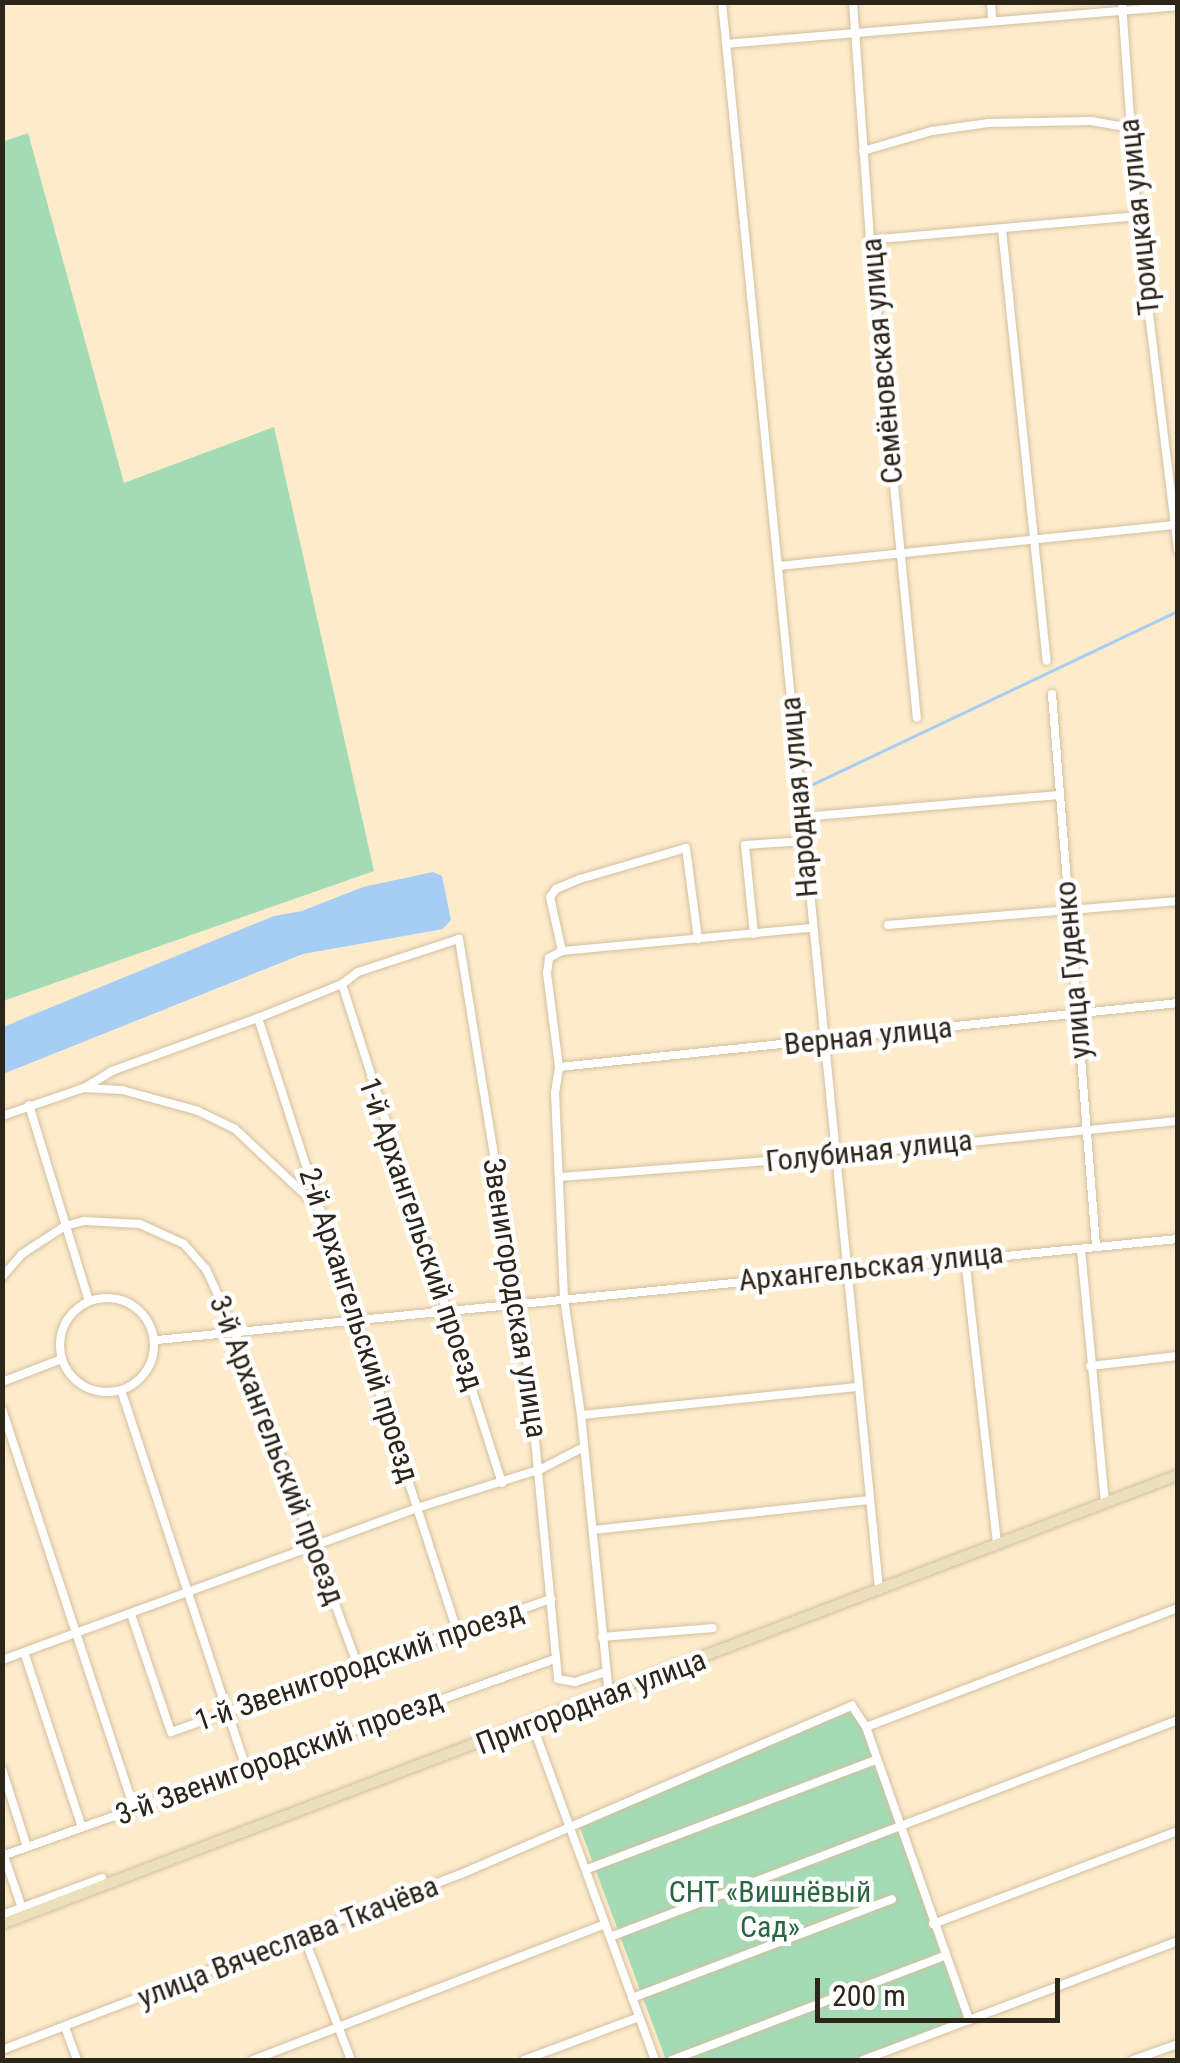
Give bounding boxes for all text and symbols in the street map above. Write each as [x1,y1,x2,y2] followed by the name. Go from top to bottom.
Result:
[1111,117,1167,317] street label: Троицкая улица
[853,237,911,485] street label: Семёновская улица
[772,695,826,899] street label: Народная улица
[1047,880,1099,1060] street label: улица Гуденко
[782,1009,954,1063] street label: Верная улица
[351,1073,491,1395] street label: 1-й Архангельский проезд
[764,1122,974,1180] street label: Голубиная улица
[475,1156,555,1440] street label: Звенигородская улица
[291,1163,427,1487] street label: 2-й Архангельский проезд
[737,1235,1005,1299] street label: Архангельская улица
[201,1290,353,1610] street label: 3-й Архангельский проезд
[190,1593,528,1739] street label: 1-й Звенигородский проезд
[471,1642,711,1762] street label: Пригородная улица
[111,1681,447,1833] street label: 3-й Звенигородский проезд
[132,1868,444,2016] street label: улица Вячеслава Ткачёва
[668,1874,872,1944] park label: СНТ «Вишнёвый Cад»
[820,1958,1065,2020] scale bar
[832,1978,906,2013] text: 200 m

